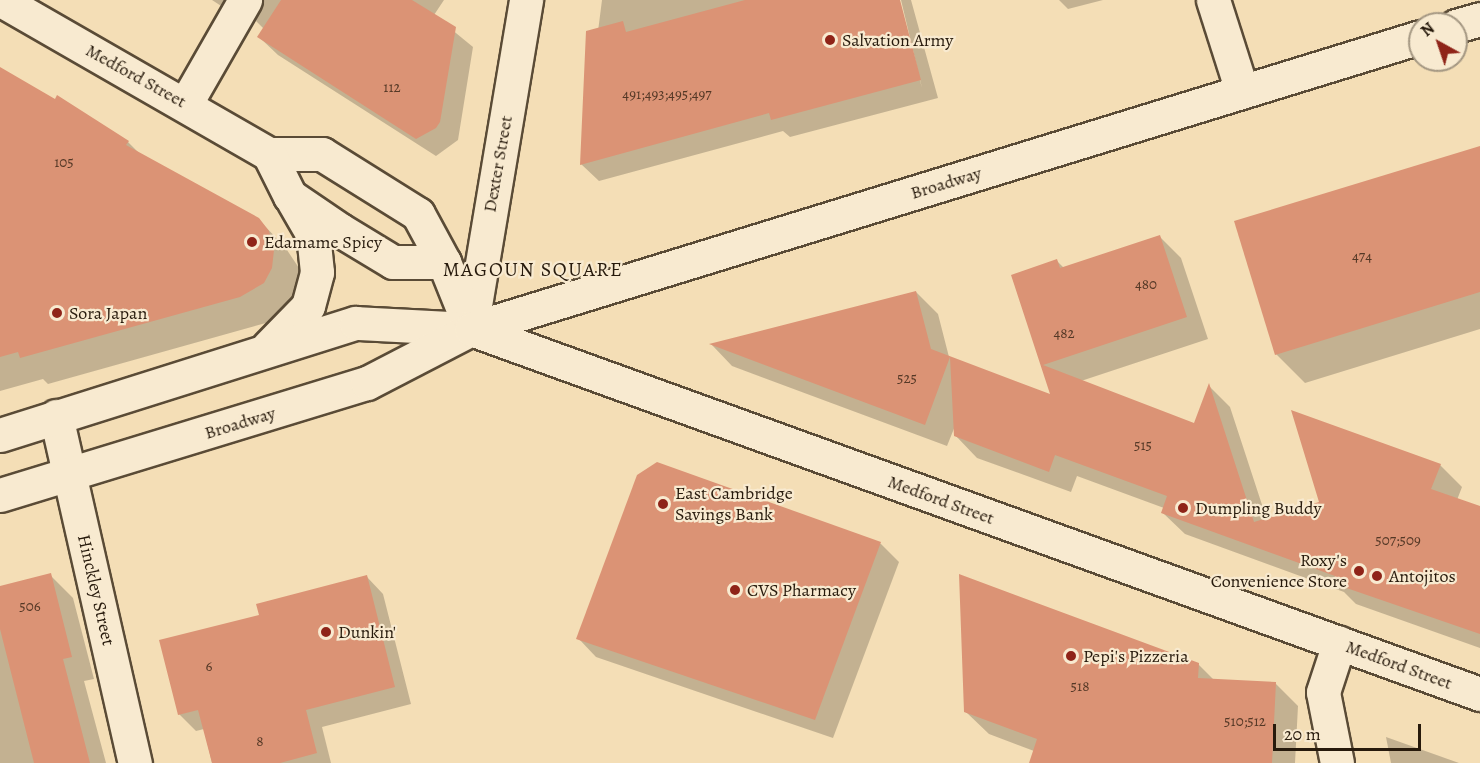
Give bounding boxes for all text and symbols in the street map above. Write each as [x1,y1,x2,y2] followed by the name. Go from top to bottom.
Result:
[1408,12,1468,72] north arrow
[1416,18,1439,42] text: N
[842,29,953,51] place label: Salvation Army
[823,33,837,47] marker: Salvation Army
[82,40,190,112] street label: Medford Street
[383,79,401,97] house number: 112
[622,86,712,104] house number: 491;493;495;497
[479,114,517,214] street label: Dexter Street
[54,154,74,172] house number: 105
[908,162,984,204] street label: Broadway
[264,231,382,253] place label: Edamame Spicy
[245,235,259,249] marker: Edamame Spicy
[1352,248,1372,266] house number: 474
[443,257,623,281] district label: MAGOUN SQUARE
[1135,276,1157,294] house number: 480
[69,302,147,324] place label: Sora Japan
[50,306,64,320] marker: Sora Japan
[1053,325,1075,343] house number: 482
[897,370,917,388] house number: 525
[202,402,278,444] street label: Broadway
[1134,437,1152,455] house number: 515
[885,471,997,529] street label: Medford Street
[675,483,793,526] place label: East Cambridge Savings Bank
[656,497,670,511] marker: East Cambridge Savings Bank
[1195,497,1322,519] place label: Dumpling Buddy
[1176,501,1190,515] marker: Dumpling Buddy
[73,532,119,648] street label: Hinckley Street
[1375,532,1421,550] house number: 507;509
[1211,550,1347,592] place label: Roxy's Convenience Store
[1352,564,1366,578] marker: Roxy's Convenience Store
[1389,565,1456,587] place label: Antojitos
[1370,569,1384,583] marker: Antojitos
[747,579,856,601] place label: CVS Pharmacy
[728,583,742,597] marker: CVS Pharmacy
[19,598,41,616] house number: 506
[338,621,396,643] place label: Dunkin'
[319,625,333,639] marker: Dunkin'
[1343,636,1455,694] street label: Medford Street
[1083,645,1189,667] place label: Pepi's Pizzeria
[1064,649,1078,663] marker: Pepi's Pizzeria
[206,658,212,676] house number: 6
[1071,678,1089,696] house number: 518
[1276,712,1424,750] scale bar
[1224,713,1266,731] house number: 510;512
[1284,722,1321,746] text: 20 m
[256,733,264,751] house number: 8

